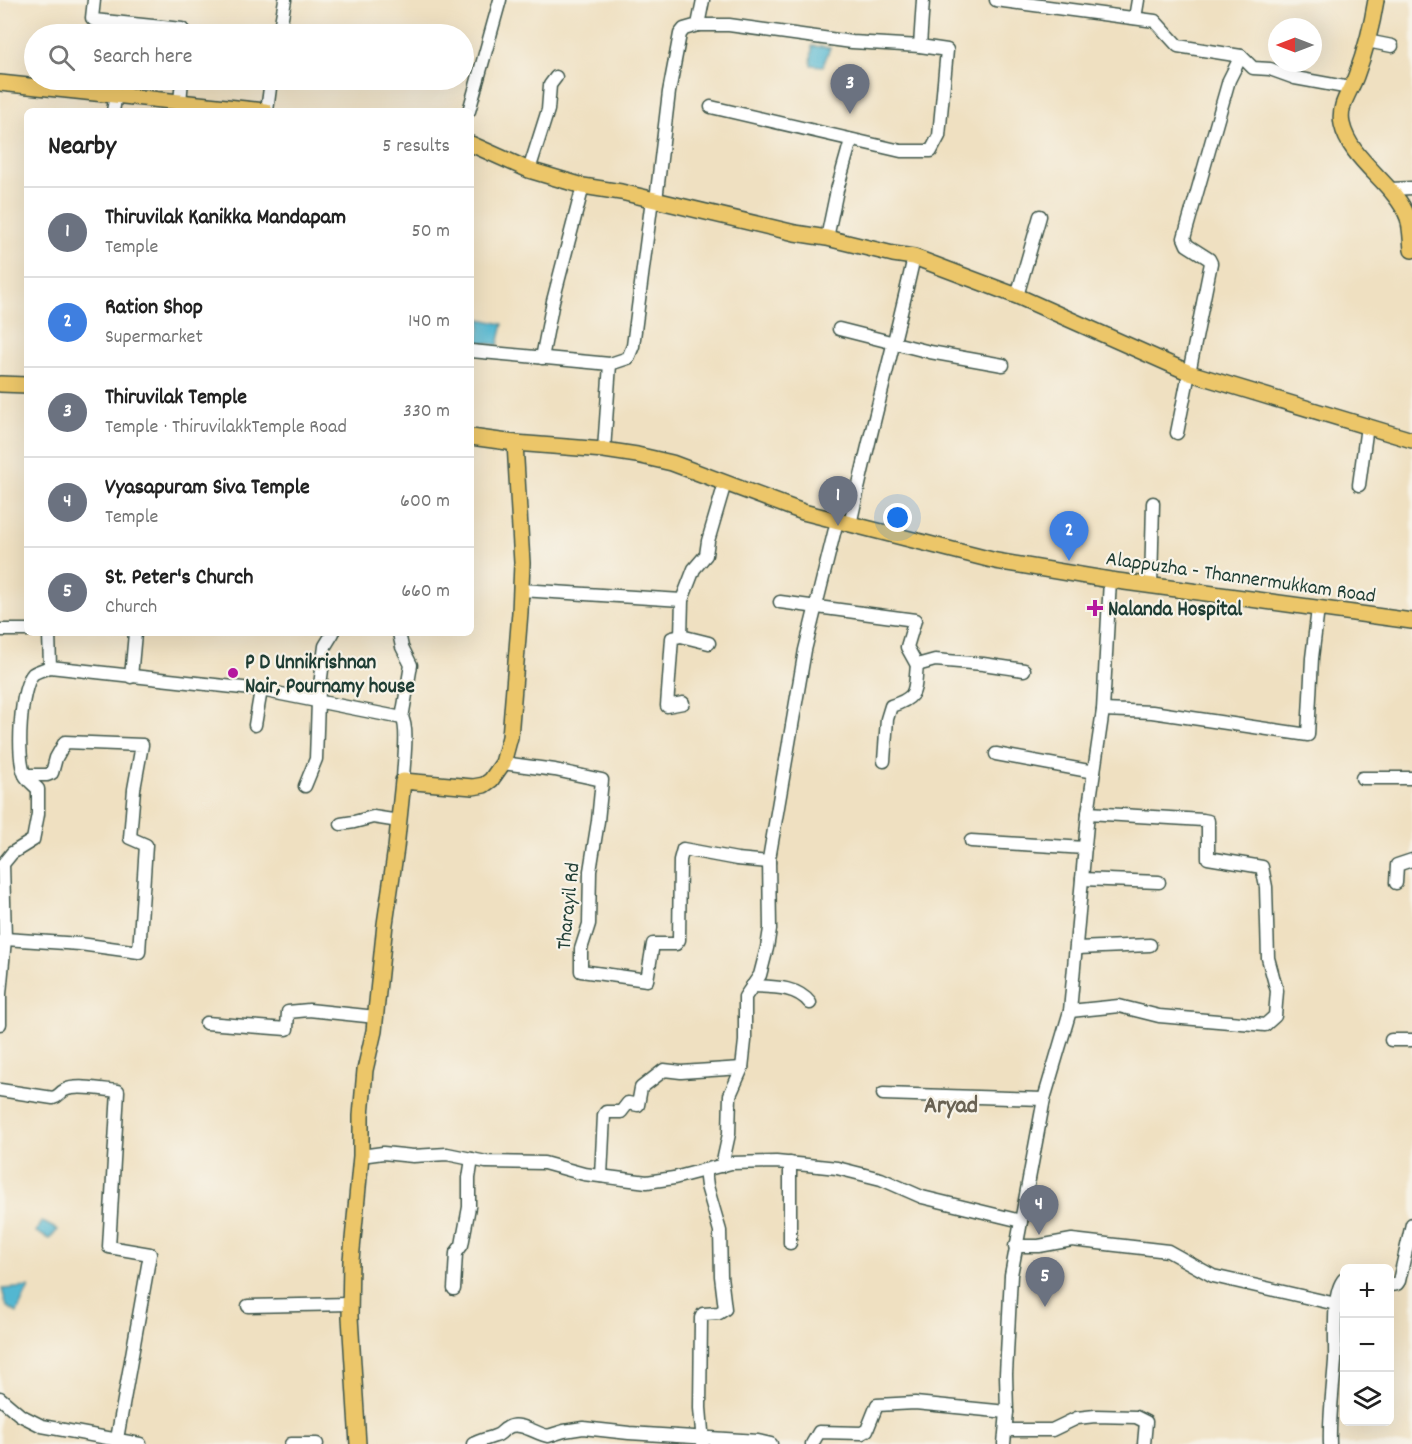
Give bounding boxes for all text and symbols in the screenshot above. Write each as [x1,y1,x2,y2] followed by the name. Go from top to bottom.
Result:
[1268,18,1322,72] north arrow
[24,24,474,90] search box
[45,41,78,74] icon: search
[93,42,192,73] text: Search here
[830,64,870,114] pin: 3
[48,129,116,166] text: Nearby
[382,133,450,161] text: 5 results
[105,203,346,234] text: Thiruvilak Kanikka Mandapam
[65,218,70,246] text: 1
[412,218,450,246] text: 50 m
[105,234,158,262] text: Temple
[105,293,203,324] text: Ration Shop
[63,308,72,336] text: 2
[408,308,450,336] text: 140 m
[105,324,203,352] text: Supermarket
[105,383,247,414] text: Thiruvilak Temple
[63,398,72,426] text: 3
[403,398,450,426] text: 330 m
[105,414,347,442] text: Temple · ThiruvilakkTemple Road
[105,473,310,504] text: Vyasapuram Siva Temple
[818,476,858,526] pin: 1
[63,488,72,516] text: 4
[400,488,450,516] text: 600 m
[883,503,912,532] your location
[105,504,158,532] text: Temple
[1050,512,1088,561] pin: 2
[1104,545,1378,613] street label: Alappuzha - Thannermukkam Road
[105,563,253,594] text: St. Peter's Church
[63,578,72,606] text: 5
[401,578,450,606] text: 660 m
[105,594,157,622] text: Church
[1108,596,1243,626] place label: Nalanda Hospital
[1086,599,1104,617] marker: Nalanda Hospital
[245,649,415,703] place label: P D Unnikrishnan Nair, Pournamy house
[226,666,240,680] marker: P D Unnikrishnan Nair, Pournamy house
[550,861,589,952] street label: Tharayil Rd
[924,1090,978,1124] district label: Aryad
[1020,1186,1058,1235] pin: 4
[1026,1258,1064,1307] pin: 5
[1340,1264,1394,1426] map controls
[1340,1264,1394,1318] button: +
[1340,1318,1394,1372] button: −
[1340,1372,1394,1426] button: layers

